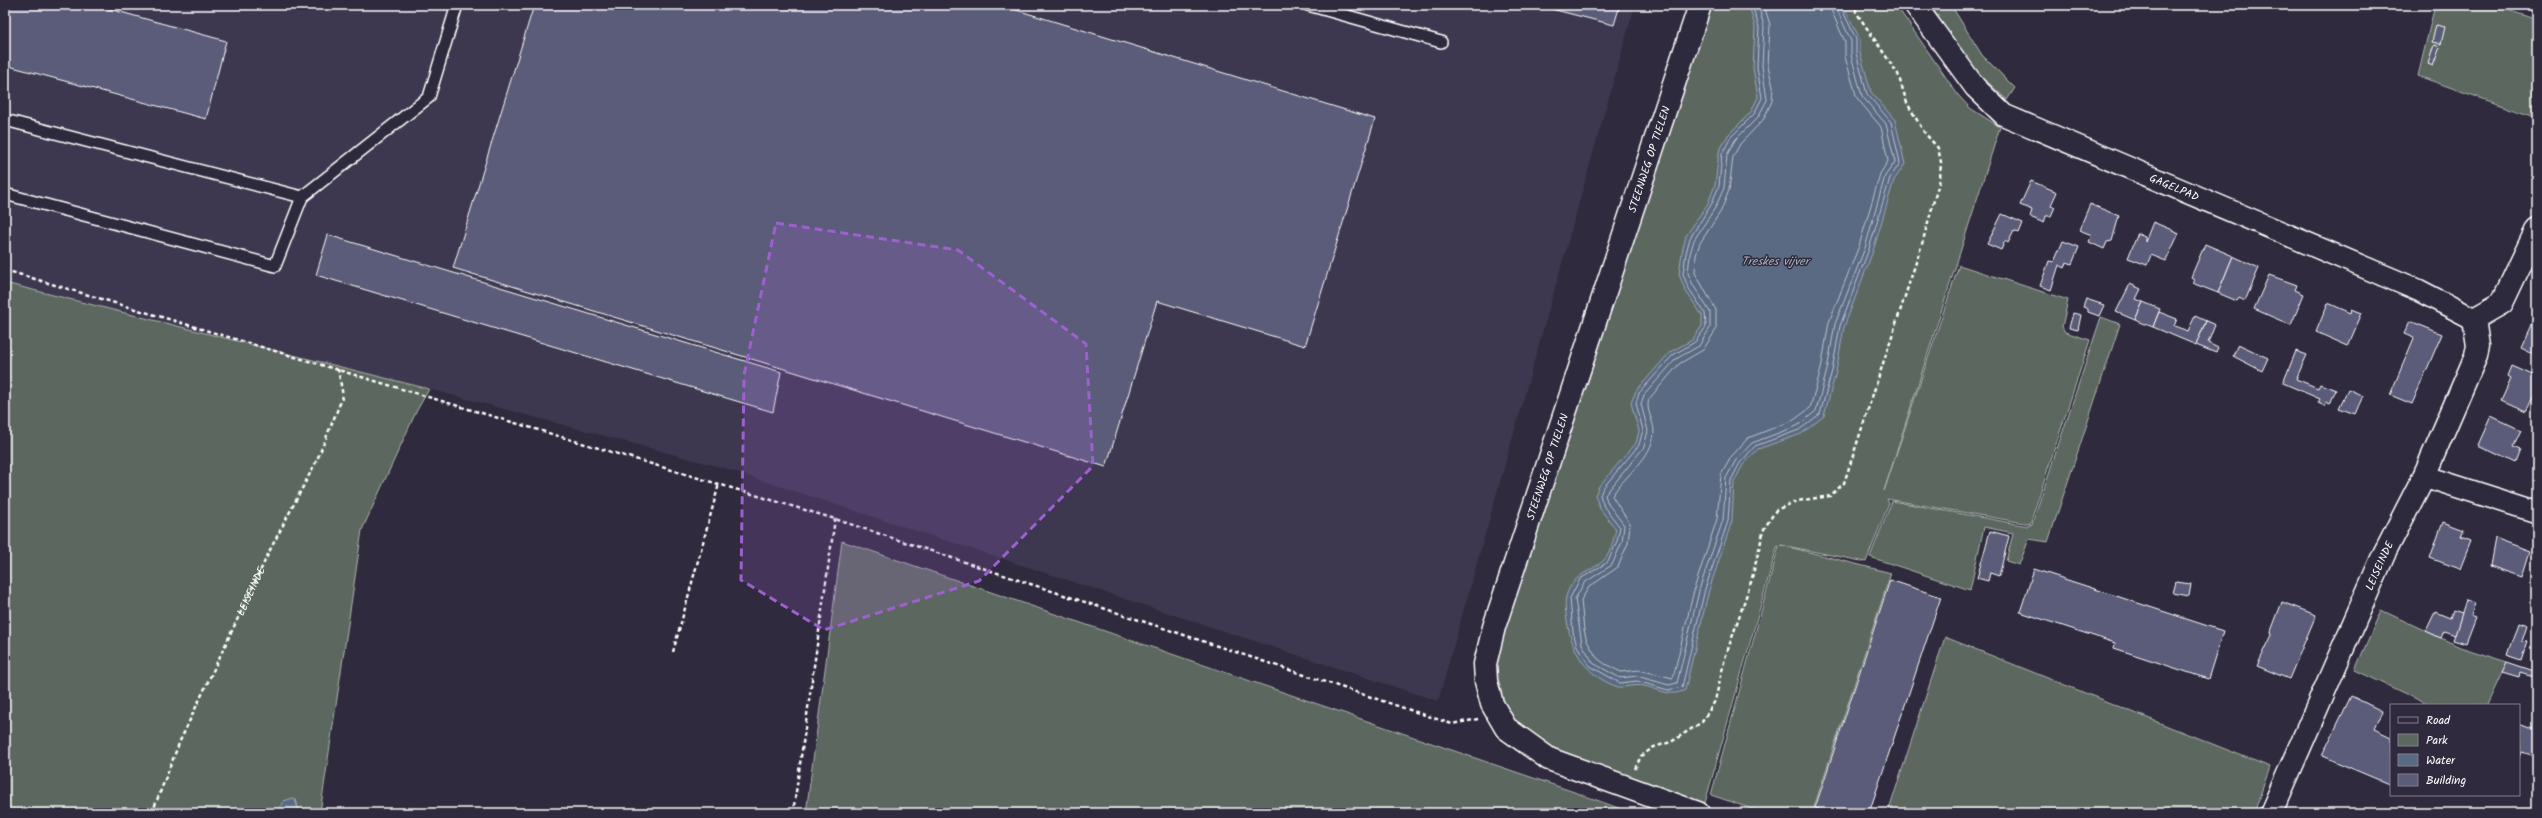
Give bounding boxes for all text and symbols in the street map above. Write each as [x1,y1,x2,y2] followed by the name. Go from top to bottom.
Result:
[1624,103,1676,215] street label: STEENWEG OP TIELEN
[2146,169,2202,206] street label: GAGELPAD
[1741,252,1812,271] water label: Treskes vijver
[1522,411,1574,523] street label: STEENWEG OP TIELEN
[2361,538,2399,594] street label: LEISEINDE
[232,563,271,619] street label: LEISEINDE
[2390,704,2520,796] legend
[2426,711,2451,730] text: Road
[2426,731,2448,750] text: Park
[2426,751,2456,770] text: Water
[2426,771,2466,790] text: Building

